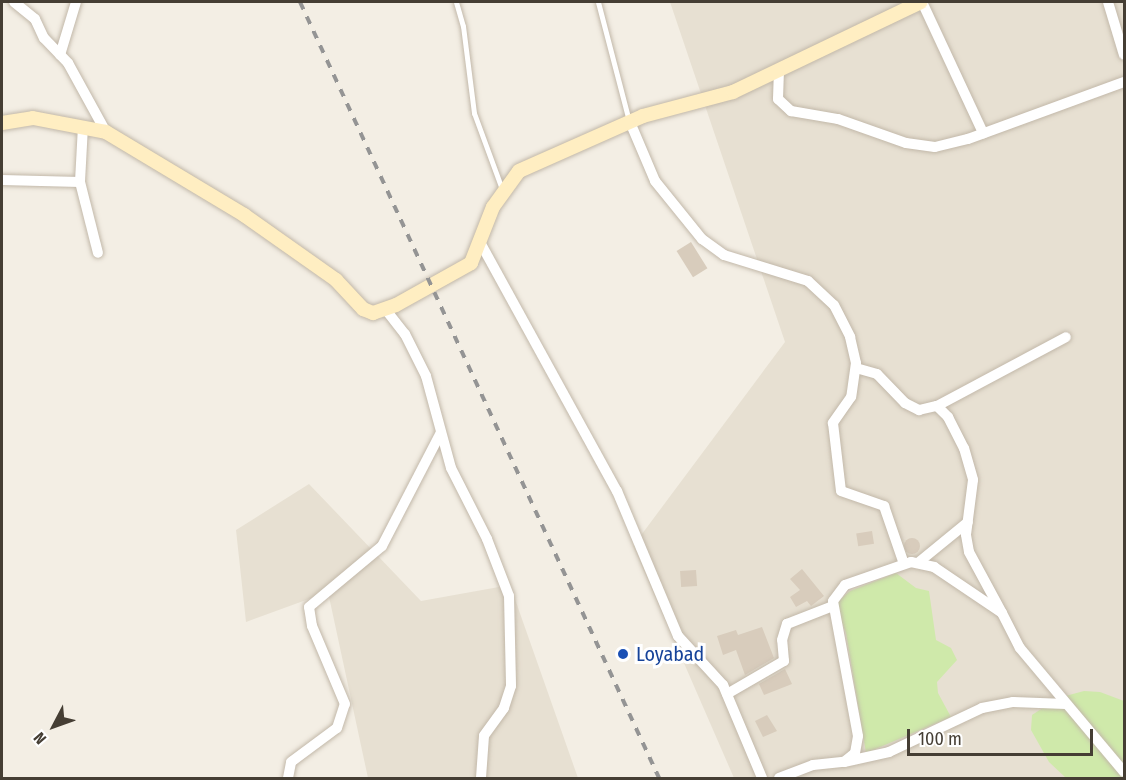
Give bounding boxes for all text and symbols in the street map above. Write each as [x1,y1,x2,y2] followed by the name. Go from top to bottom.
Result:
[636,642,704,666] place label: Loyabad
[614,645,632,663] marker: Loyabad
[24,696,84,756] north arrow
[910,717,1096,755] scale bar
[30,728,50,748] text: N
[918,728,962,750] text: 100 m

